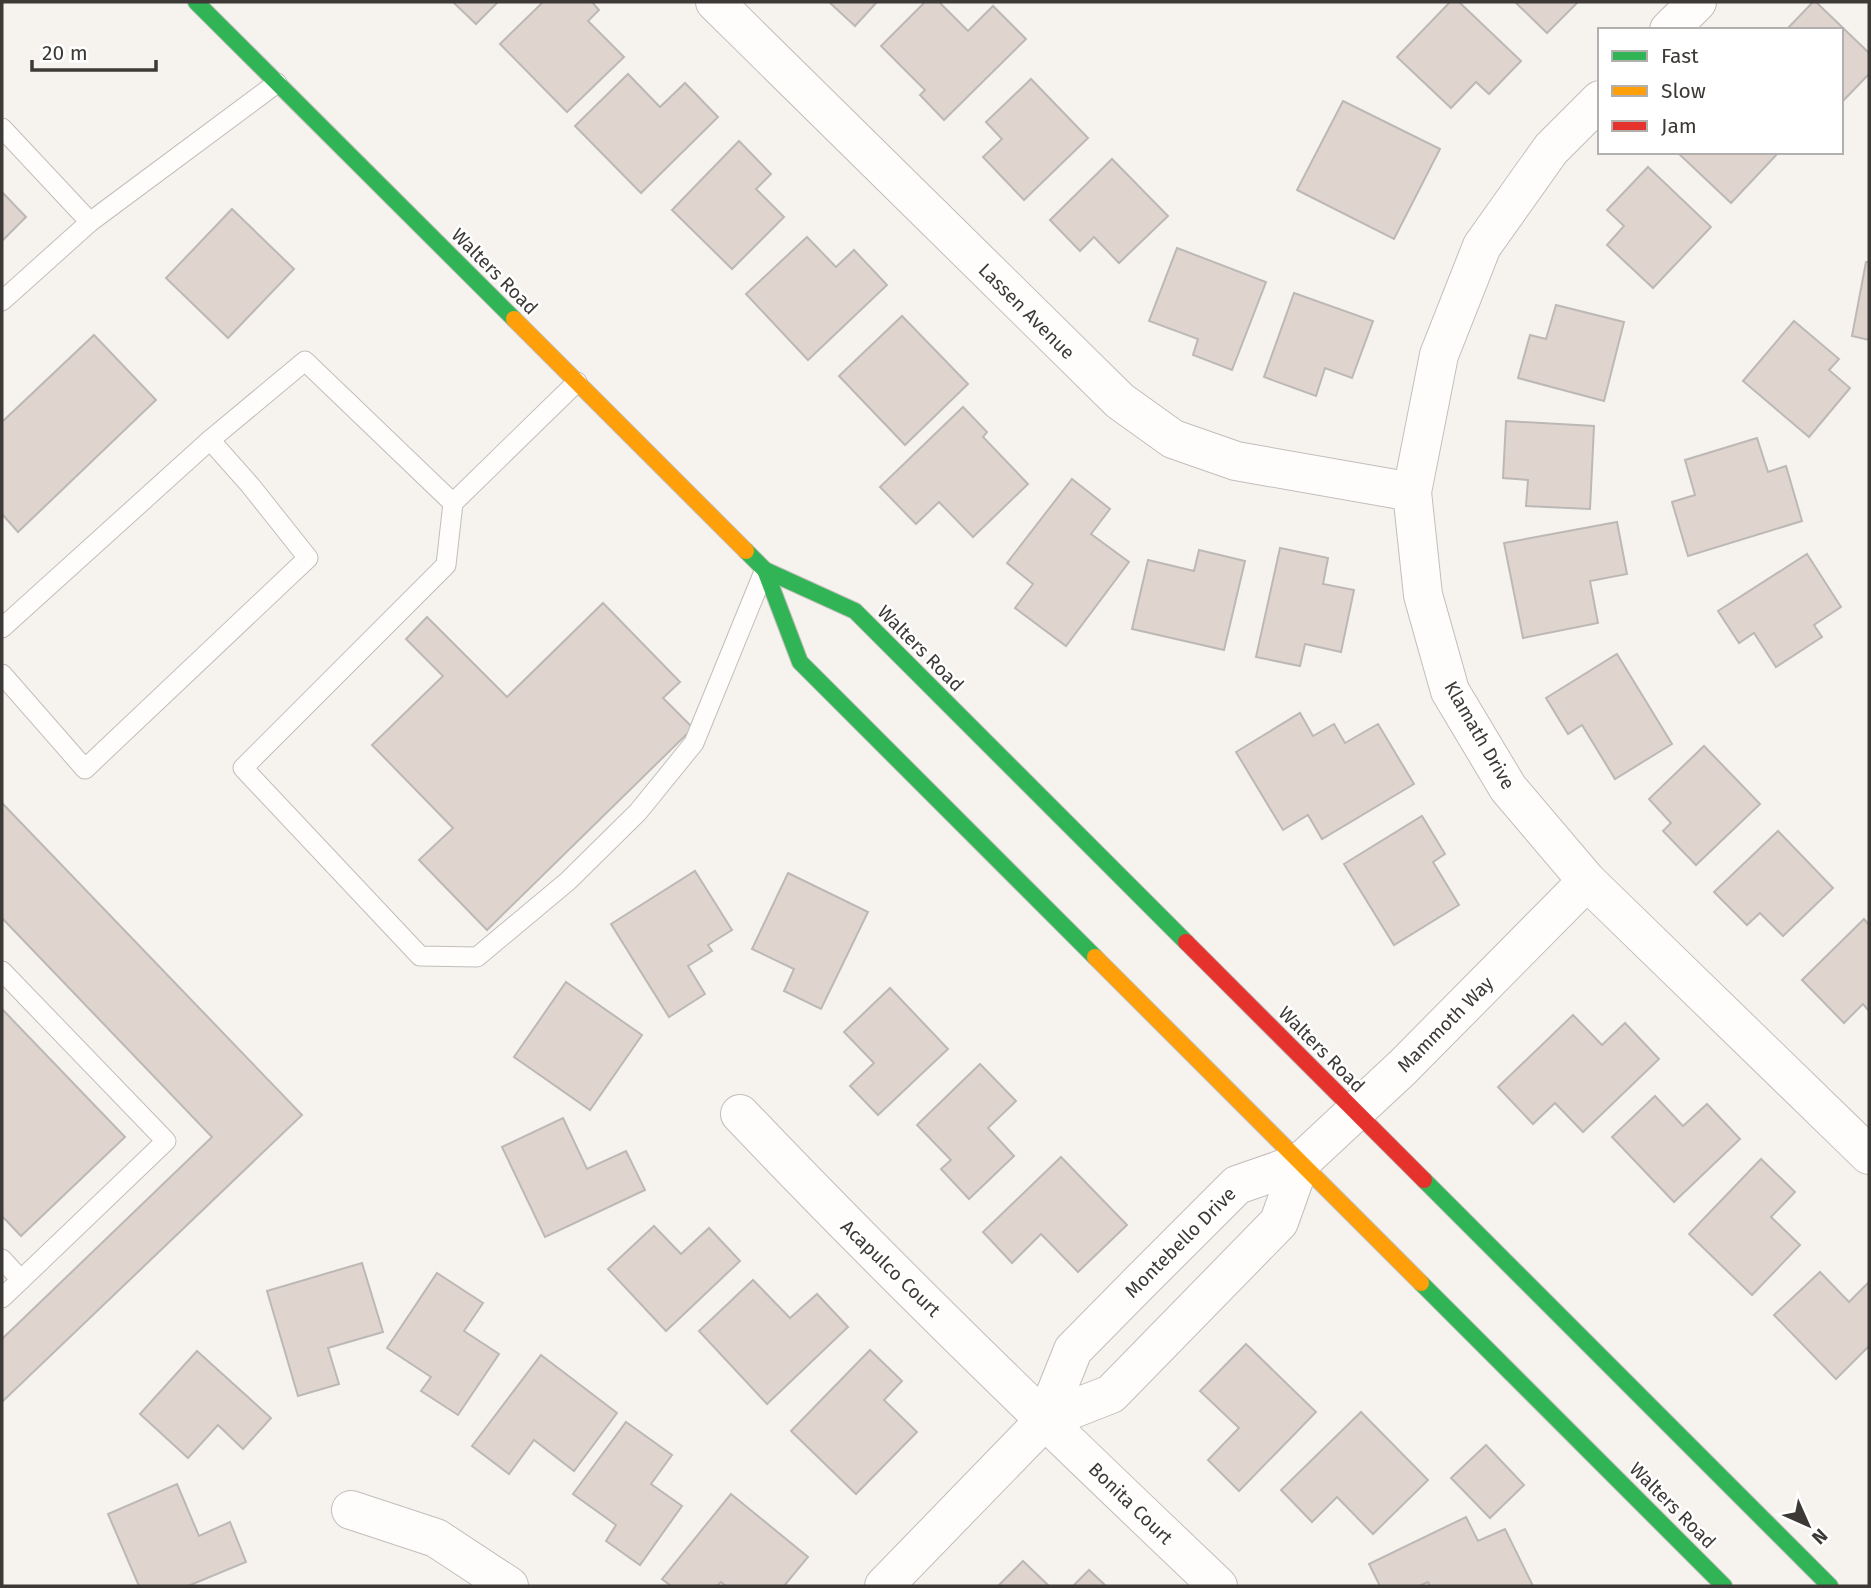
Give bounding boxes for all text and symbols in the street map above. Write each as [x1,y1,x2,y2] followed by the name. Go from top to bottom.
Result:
[32,28,156,72] scale bar
[1598,28,1843,154] legend
[42,40,88,66] text: 20 m
[1661,43,1699,69] text: Fast
[1661,78,1706,104] text: Slow
[1661,113,1697,139] text: Jam
[447,223,543,319] street label: Walters Road
[974,258,1080,364] street label: Lassen Avenue
[873,600,969,696] street label: Walters Road
[1439,677,1520,793] street label: Klamath Drive
[1393,971,1499,1077] street label: Mammoth Way
[1274,1001,1370,1097] street label: Walters Road
[1120,1182,1241,1303] street label: Montebello Drive
[836,1215,945,1322] street label: Acapulco Court
[1625,1457,1721,1553] street label: Walters Road
[1084,1458,1178,1549] street label: Bonita Court
[1773,1490,1843,1560] north arrow
[1807,1524,1832,1549] text: N

